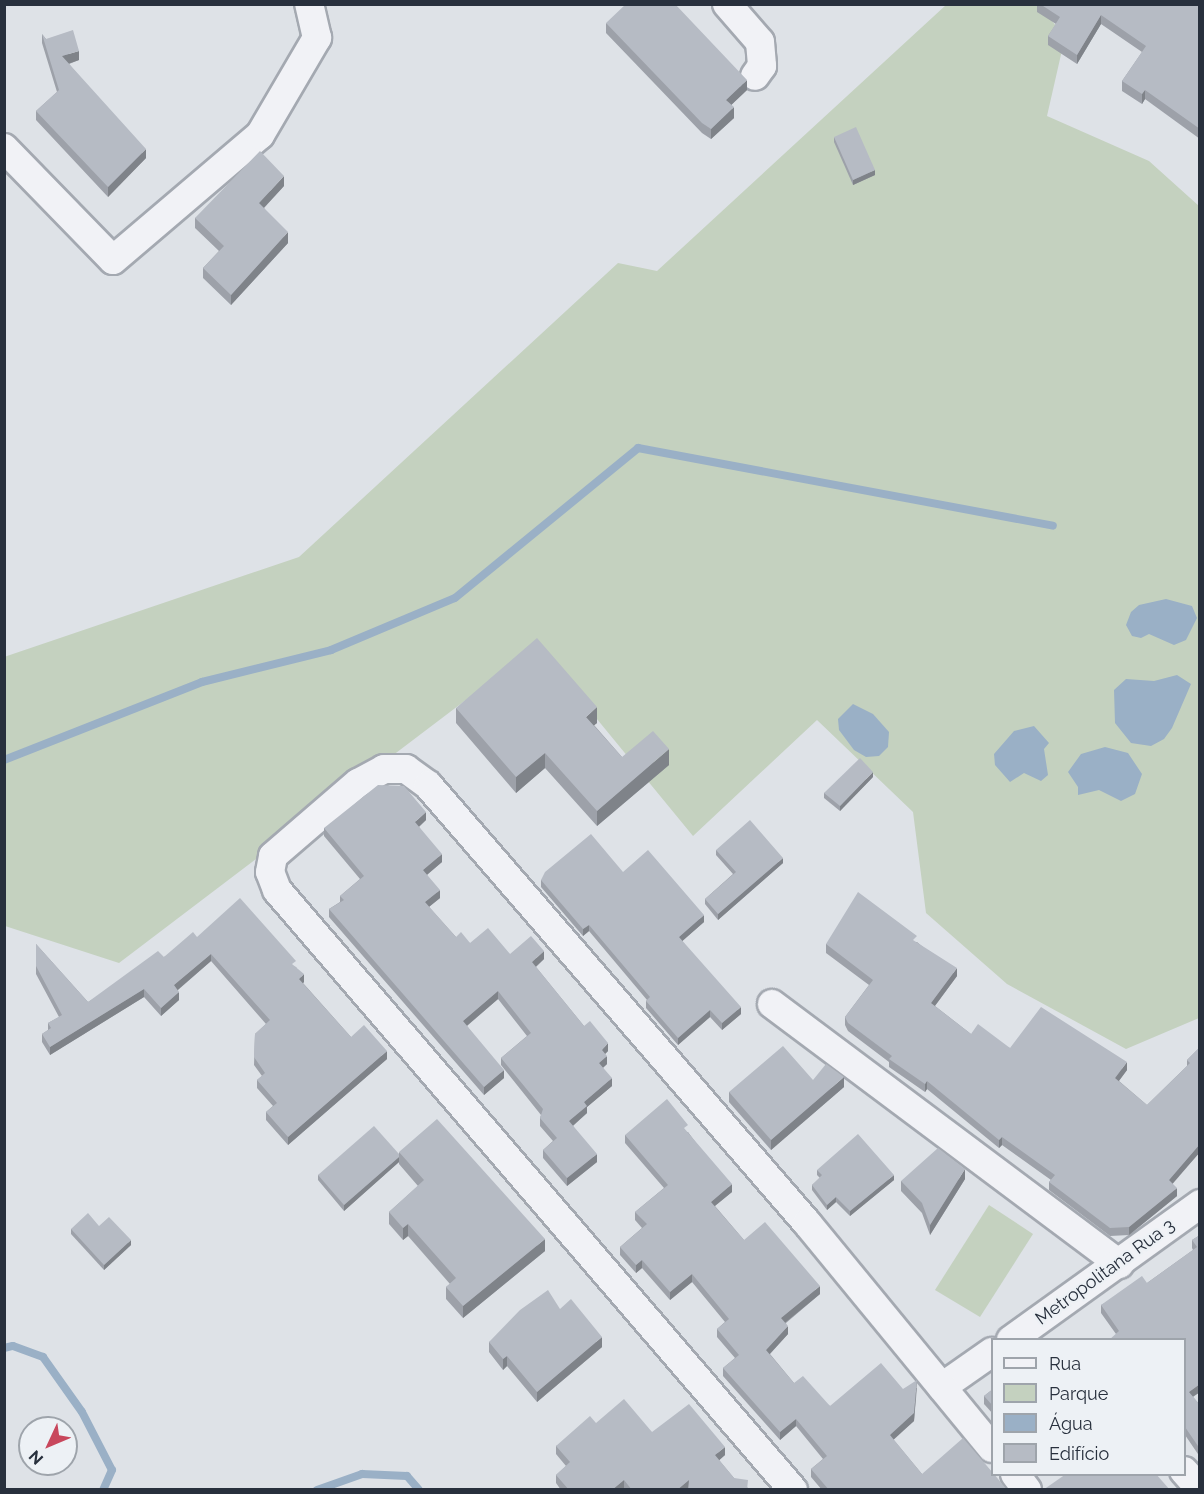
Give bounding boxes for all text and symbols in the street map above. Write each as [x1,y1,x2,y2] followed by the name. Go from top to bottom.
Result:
[1031,1214,1179,1330] street label: Metropolitana Rua 3
[991,1338,1186,1476] legend
[1049,1353,1081,1374] text: Rua
[1049,1383,1108,1404] text: Parque
[1049,1413,1093,1434] text: Água
[18,1416,78,1476] north arrow
[1049,1443,1109,1464] text: Edifício
[25,1446,47,1468] text: N

